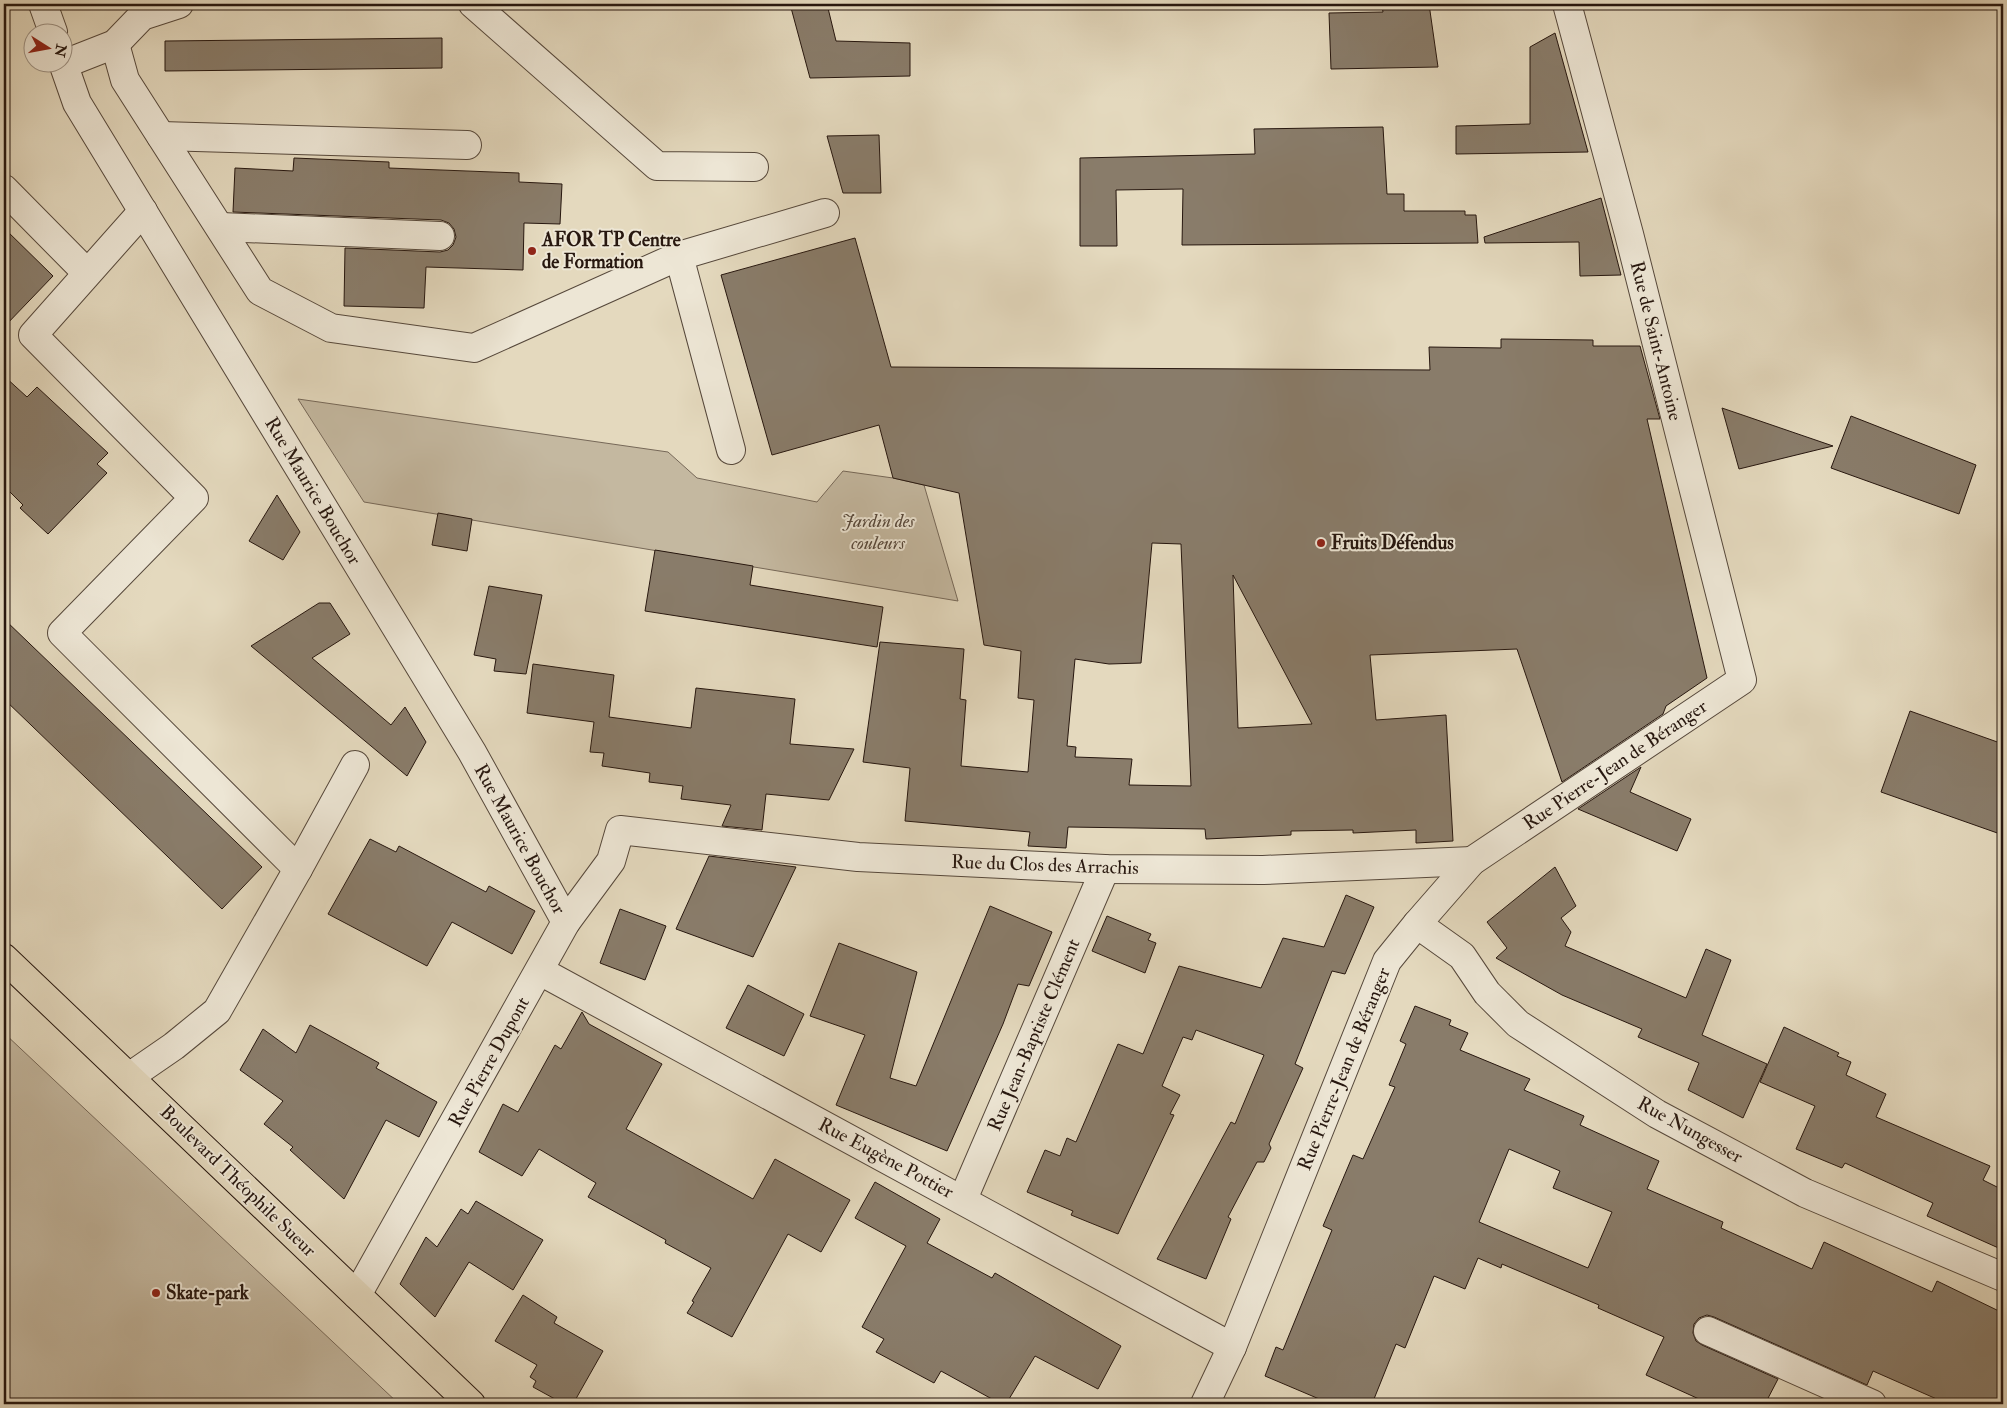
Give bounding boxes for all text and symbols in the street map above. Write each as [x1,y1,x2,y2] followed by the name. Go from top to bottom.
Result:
[22,22,72,72] north arrow
[51,42,70,59] text: N
[541,228,681,274] place label: AFOR TP Centre de Formation
[526,245,538,257] marker: AFOR TP Centre de Formation
[1625,259,1687,423] street label: Rue de Saint-Antoine
[259,413,367,569] street label: Rue Maurice Bouchor
[842,509,915,555] park label: Jardin des couleurs
[1331,531,1454,555] place label: Fruits Défendus
[1315,537,1327,549] marker: Fruits Défendus
[1518,694,1712,836] street label: Rue Pierre-Jean de Béranger
[469,760,571,918] street label: Rue Maurice Bouchor
[951,850,1139,880] street label: Rue du Clos des Arrachis
[983,935,1086,1135] street label: Rue Jean-Baptiste Clément
[1292,964,1396,1174] street label: Rue Pierre-Jean de Béranger
[443,993,536,1132] street label: Rue Pierre Dupont
[1633,1091,1747,1169] street label: Rue Nungesser
[154,1100,321,1263] street label: Boulevard Théophile Sueur
[814,1112,958,1204] street label: Rue Eugène Pottier
[166,1281,250,1306] place label: Skate-park
[150,1287,162,1299] marker: Skate-park

